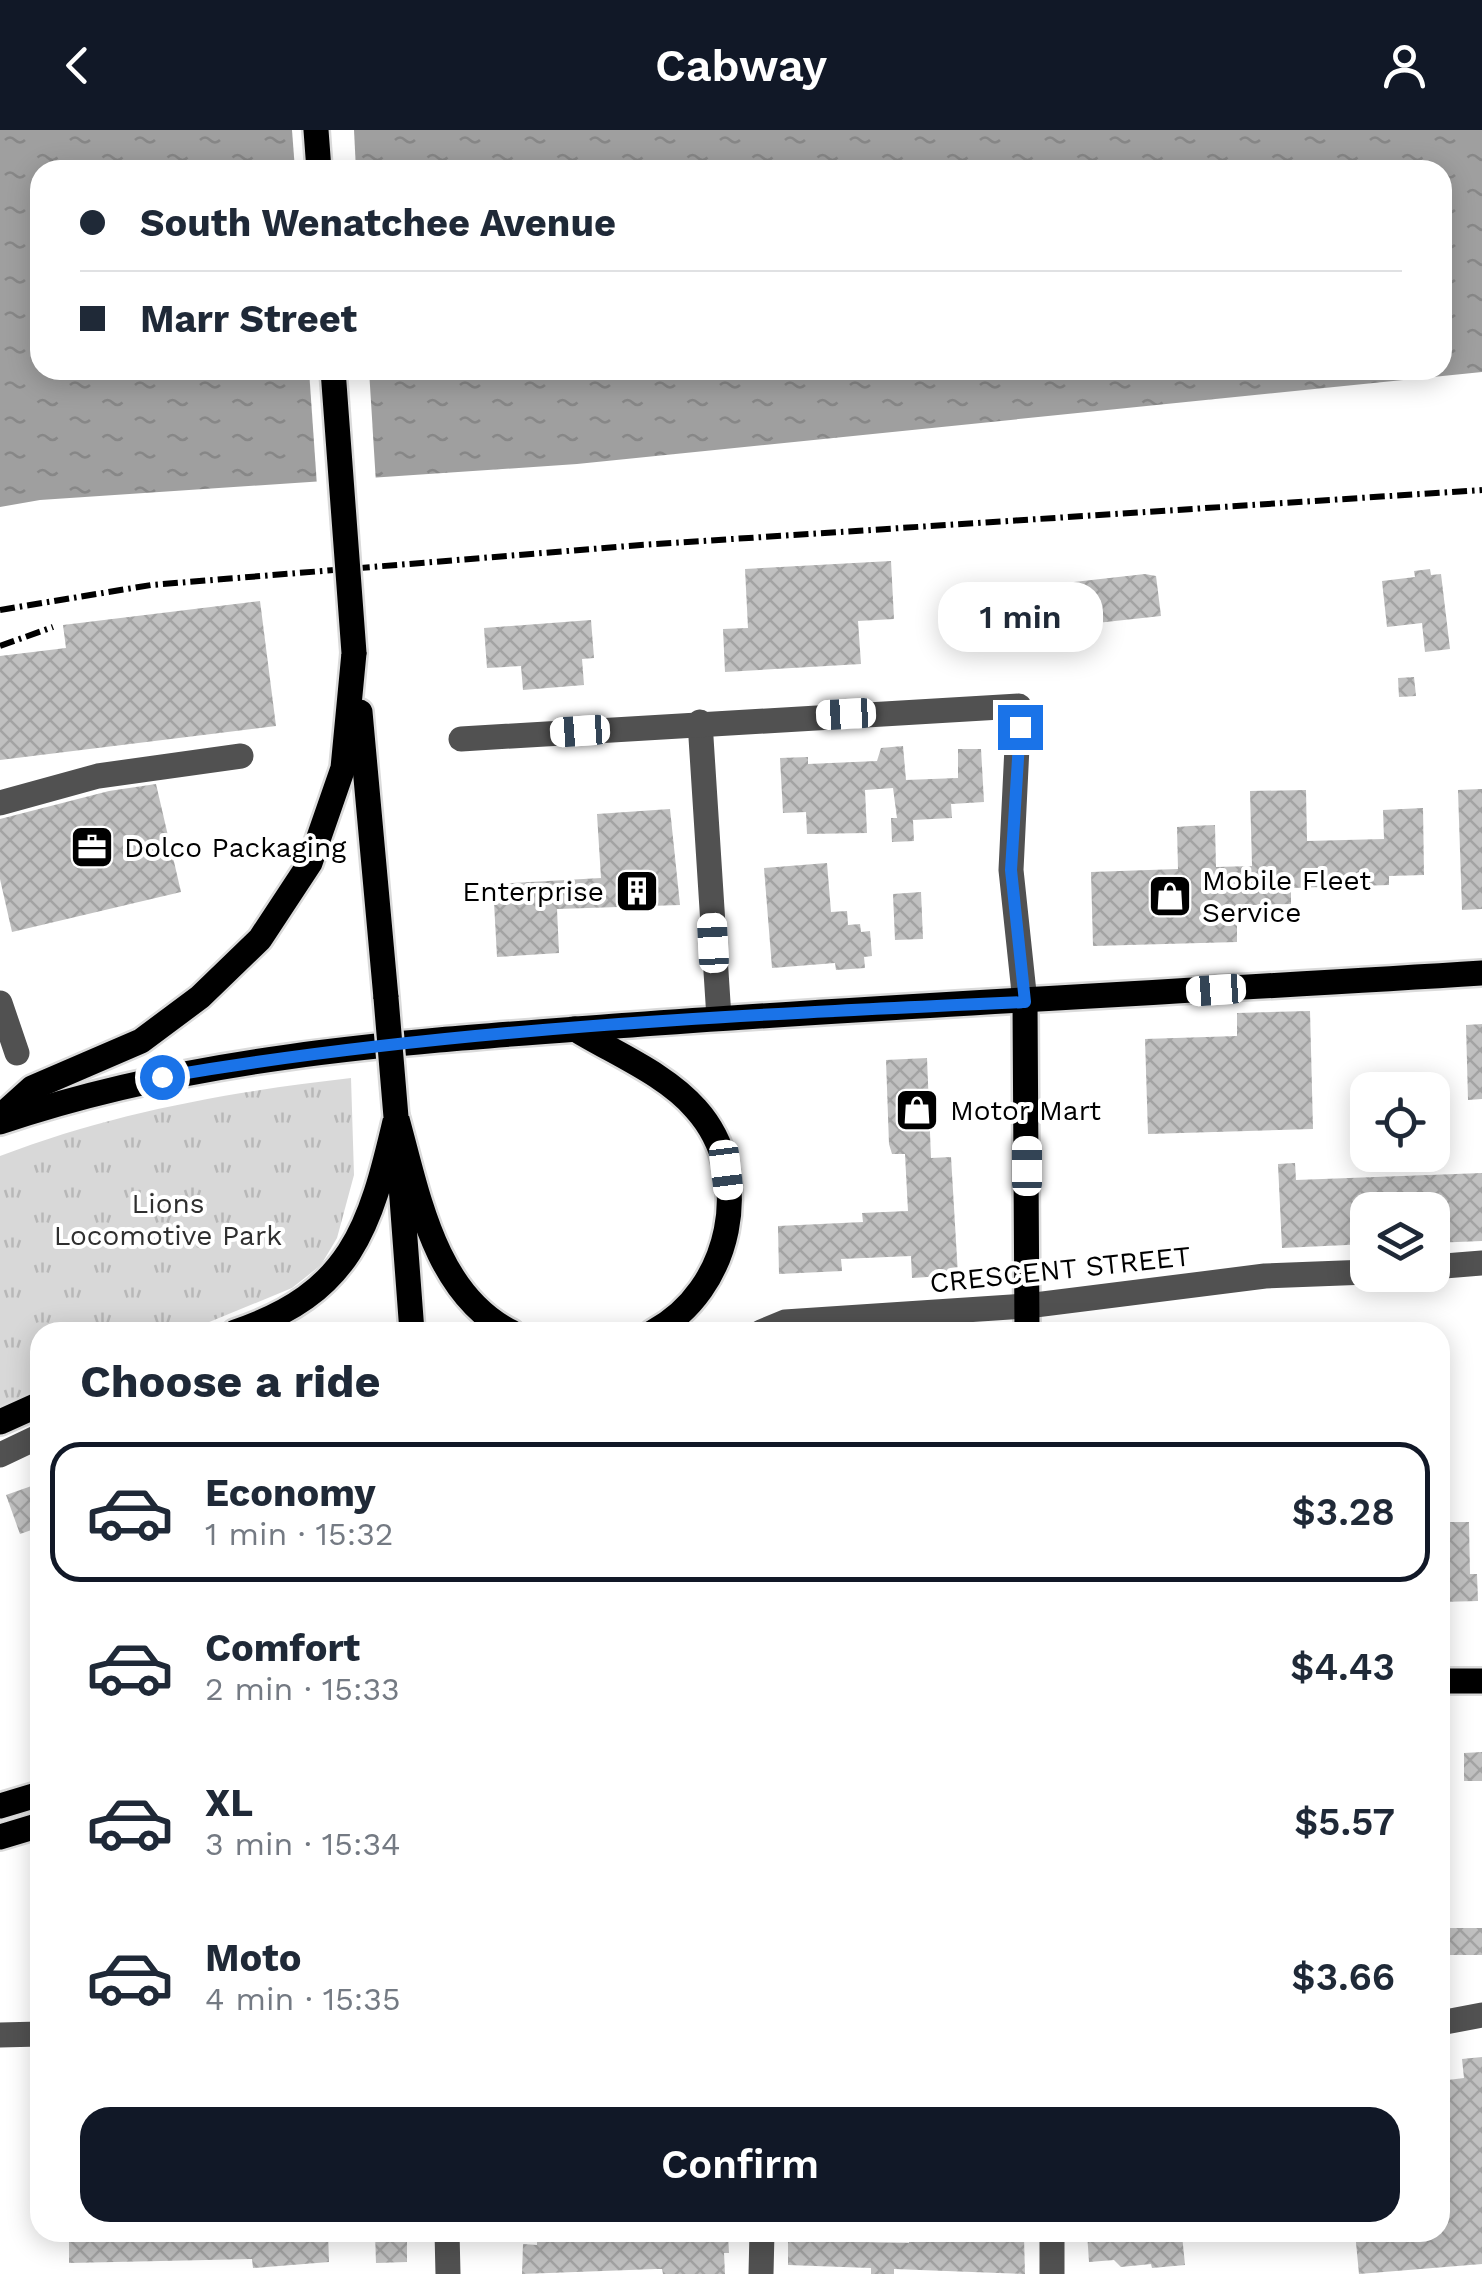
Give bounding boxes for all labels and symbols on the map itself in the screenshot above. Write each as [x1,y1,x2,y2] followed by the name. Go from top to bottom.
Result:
[938,582,1102,652] callout: 1 min
[815,697,877,731] car
[998,705,1043,750] route end
[549,714,611,748] car
[69,824,115,870] office icon: Dolco Packaging
[124,831,346,864] place label: Dolco Packaging
[1202,864,1371,929] place label: Mobile Fleet Service
[614,868,660,914] building icon: Enterprise
[1147,873,1193,919] shop icon: Mobile Fleet Service
[462,875,604,908] place label: Enterprise
[696,912,730,974] car
[1185,973,1247,1007] car
[140,1055,185,1100] route start
[894,1087,940,1133] shop icon: Motor Mart
[950,1094,1101,1127] place label: Motor Mart
[1012,1136,1042,1196] car
[707,1138,745,1202] car
[54,1187,282,1252] park label: Lions Locomotive Park
[928,1239,1192,1300] street label: CRESCENT STREET

